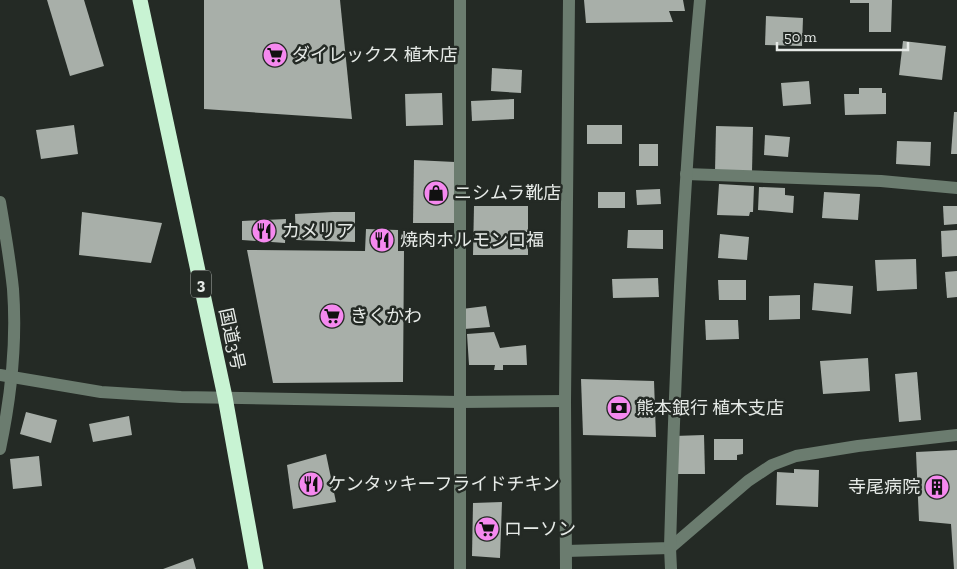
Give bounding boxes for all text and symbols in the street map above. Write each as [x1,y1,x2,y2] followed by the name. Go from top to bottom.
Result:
[777,20,908,52] scale bar
[784,28,817,46] text: 50 m
[262,42,288,68] supermarket icon: ダイレックス 植木店
[292,44,458,66] place label: ダイレックス 植木店
[423,180,449,206] shop icon: ニシムラ靴店
[454,182,561,204] place label: ニシムラ靴店
[251,218,277,244] restaurant icon: カメリア
[282,220,354,242] place label: カメリア
[369,227,395,253] restaurant icon: 焼肉ホルモン口福
[400,229,544,251] place label: 焼肉ホルモン口福
[191,270,211,298] road number: 3
[319,303,345,329] supermarket icon: きくかわ
[350,305,422,327] place label: きくかわ
[215,306,249,372] street label: 国道3号
[606,395,632,421] bank icon: 熊本銀行 植木支店
[636,397,784,419] place label: 熊本銀行 植木支店
[298,471,324,497] restaurant icon: ケンタッキーフライドチキン
[328,473,560,495] place label: ケンタッキーフライドチキン
[924,474,950,500] building icon: 寺尾病院
[848,476,920,498] place label: 寺尾病院
[474,516,500,542] supermarket icon: ローソン
[504,518,576,540] place label: ローソン

